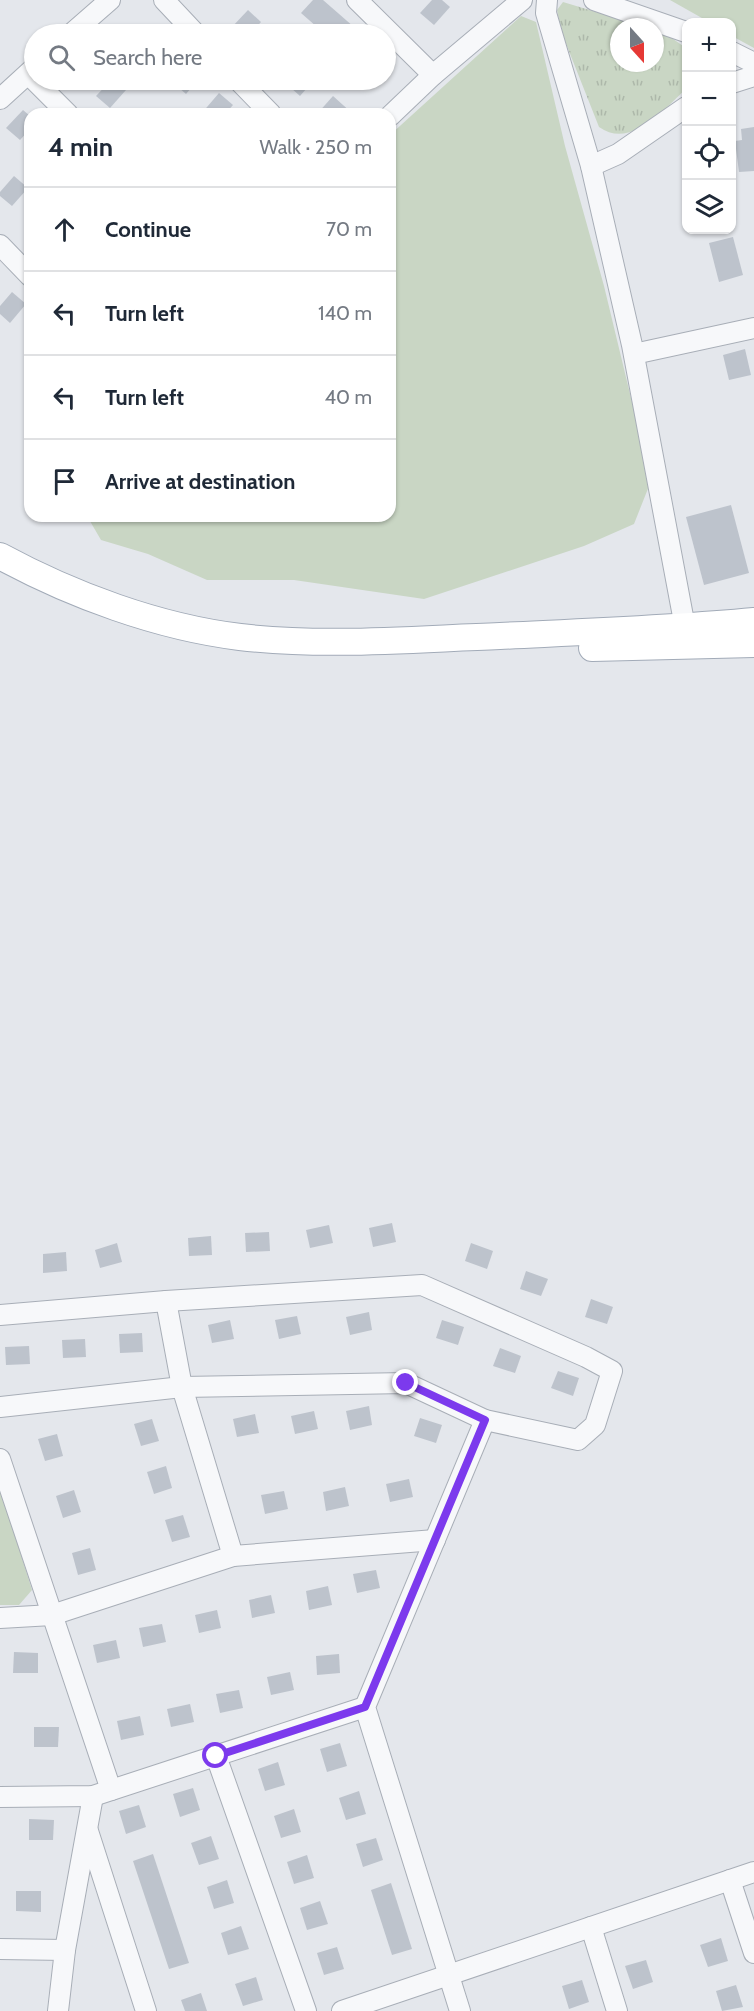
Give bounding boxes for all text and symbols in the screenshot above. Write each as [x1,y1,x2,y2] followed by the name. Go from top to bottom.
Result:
[610,18,664,72] north arrow
[682,18,736,234] map controls
[682,18,736,72] button: +
[24,24,396,90] search box
[45,41,78,74] icon: search
[93,44,202,71] text: Search here
[682,72,736,126] button: −
[682,126,736,180] button: locate
[48,131,113,163] text: 4 min
[260,135,372,159] text: Walk · 250 m
[682,180,736,234] button: layers
[48,213,81,246] icon: ahead
[105,216,191,243] text: Continue
[326,217,372,241] text: 70 m
[48,297,81,330] icon: left
[105,300,184,327] text: Turn left
[318,301,372,325] text: 140 m
[48,381,81,414] icon: left
[105,384,184,411] text: Turn left
[324,385,372,409] text: 40 m
[48,465,81,498] icon: arrive
[105,468,295,495] text: Arrive at destination
[392,1369,418,1395] route end
[202,1742,228,1768] route start

